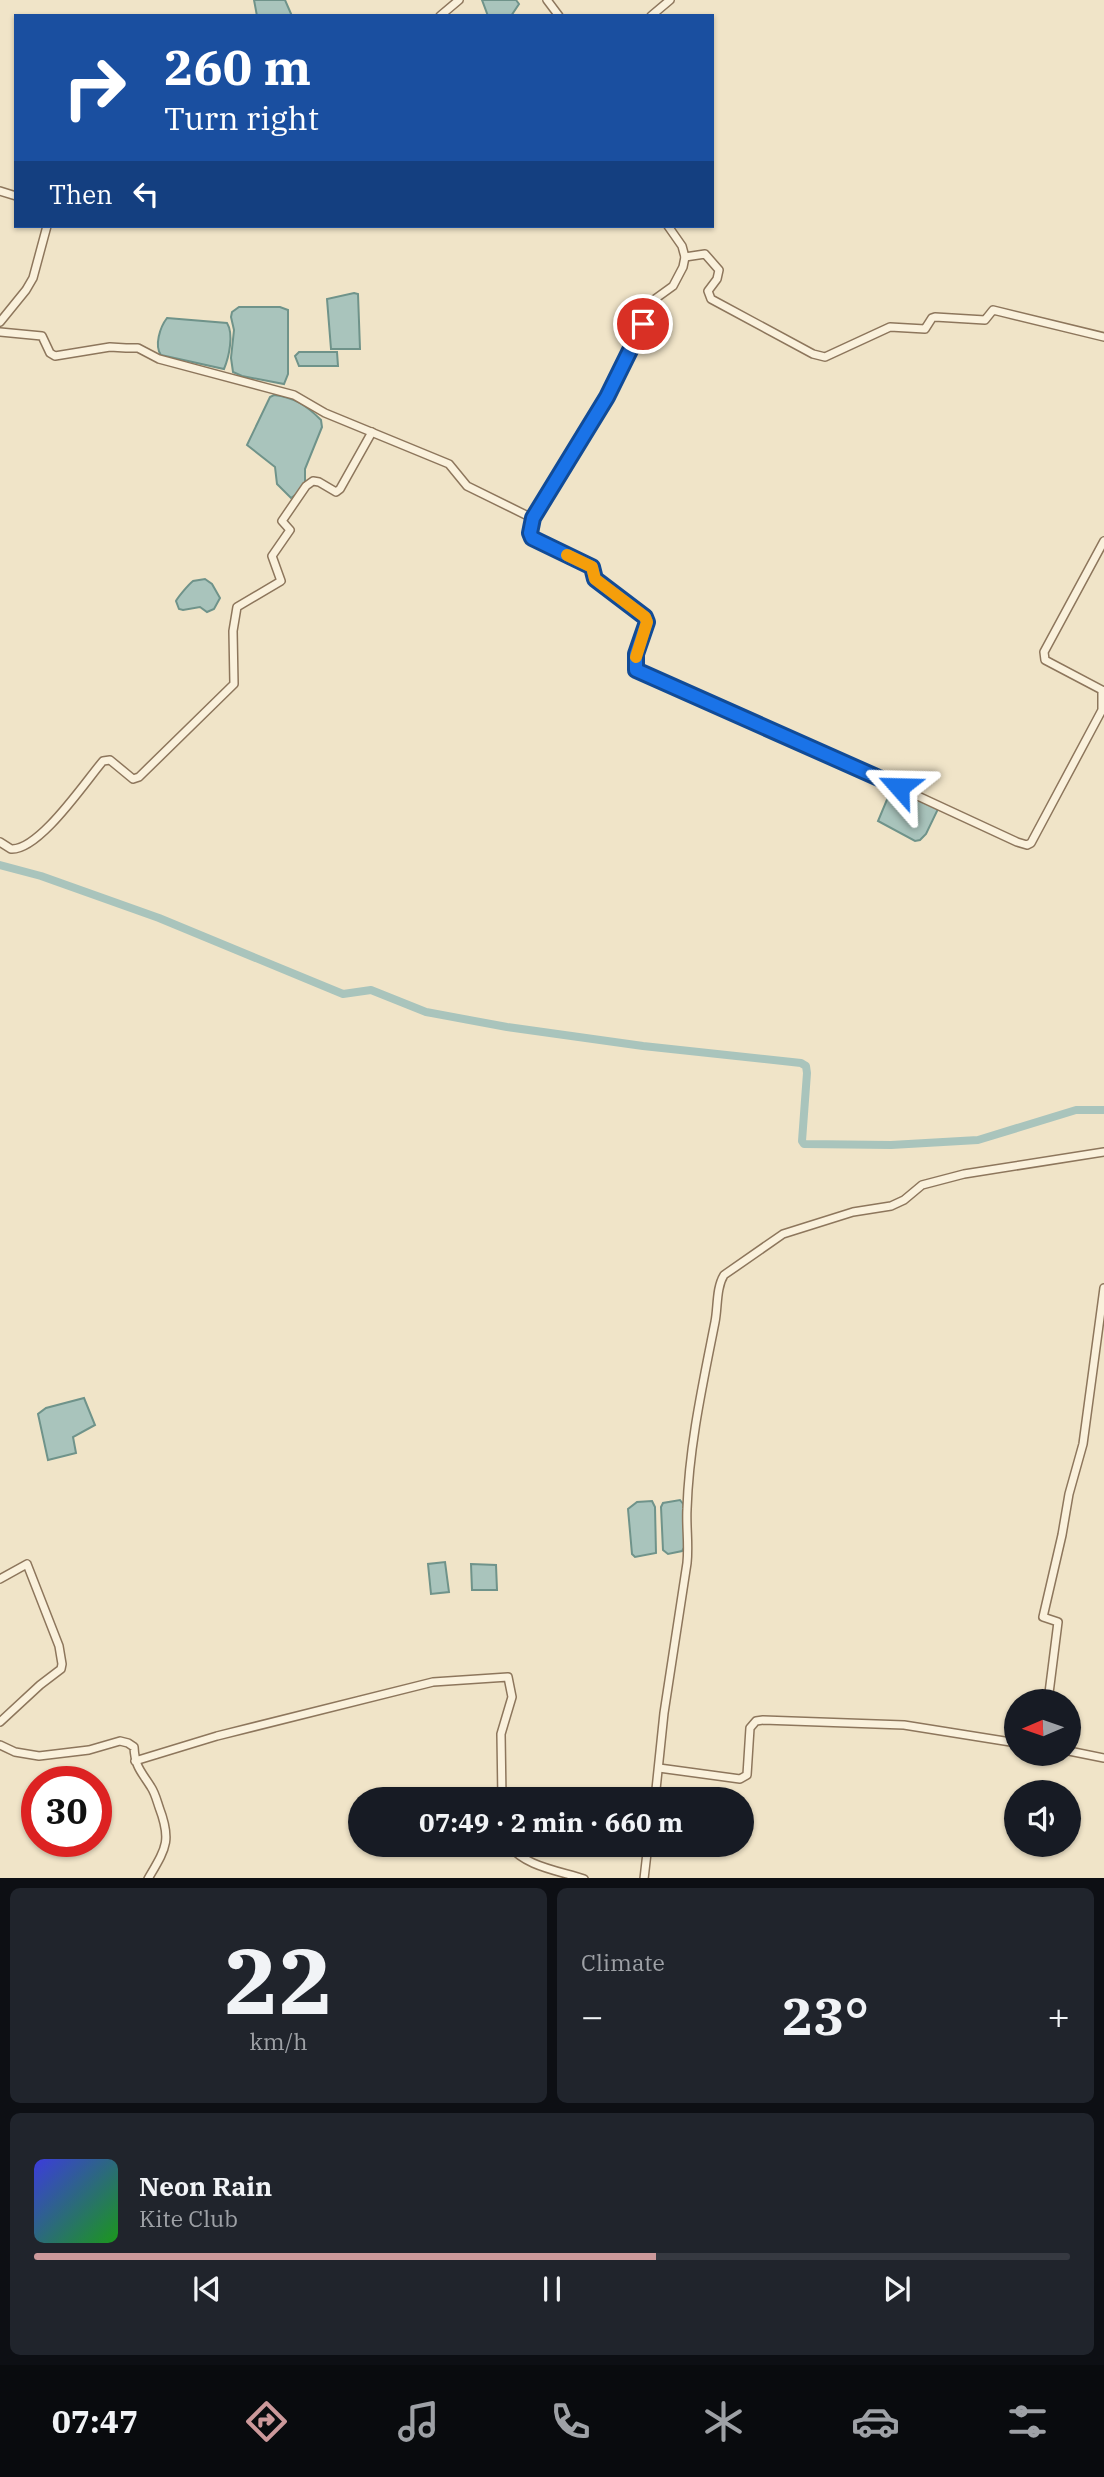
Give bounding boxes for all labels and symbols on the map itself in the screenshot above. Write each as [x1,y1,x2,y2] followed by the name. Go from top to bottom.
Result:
[613,294,673,354] pin
[862,750,936,824] position arrow
[1004,1689,1082,1766] north arrow
[21,1766,112,1857] speed limit sign: 30

